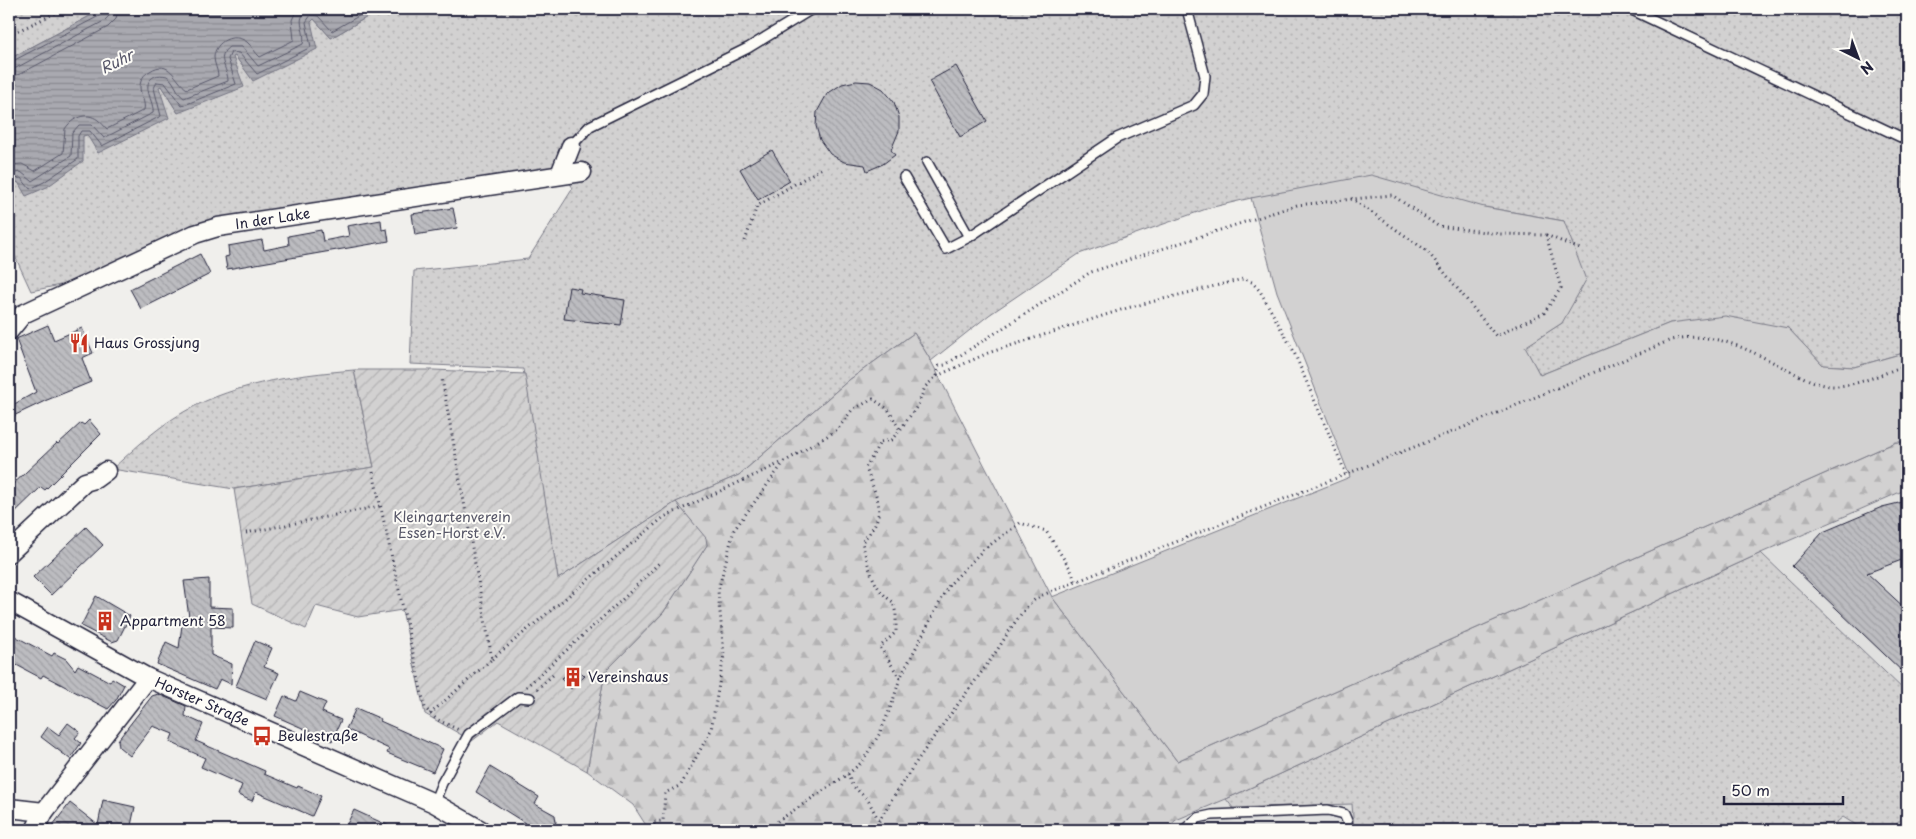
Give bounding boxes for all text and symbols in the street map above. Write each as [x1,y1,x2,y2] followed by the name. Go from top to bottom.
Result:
[1834,32,1884,82] north arrow
[96,42,139,79] water label: Ruhr
[1856,57,1878,80] text: N
[234,202,311,234] street label: In der Lake
[68,332,90,354] restaurant icon: Haus Grossjung
[94,332,200,353] place label: Haus Grossjung
[393,506,511,543] park label: Kleingartenverein Essen-Horst e.V.
[94,610,116,632] building icon: Appartment 58
[120,610,226,631] place label: Appartment 58
[562,666,584,688] building icon: Vereinshaus
[588,666,668,687] place label: Vereinshaus
[152,671,253,731] street label: Horster Straße
[251,725,273,747] bus stop icon: Beulestraße
[277,725,358,746] place label: Beulestraße
[1724,774,1842,806] scale bar
[1731,778,1770,801] text: 50 m

